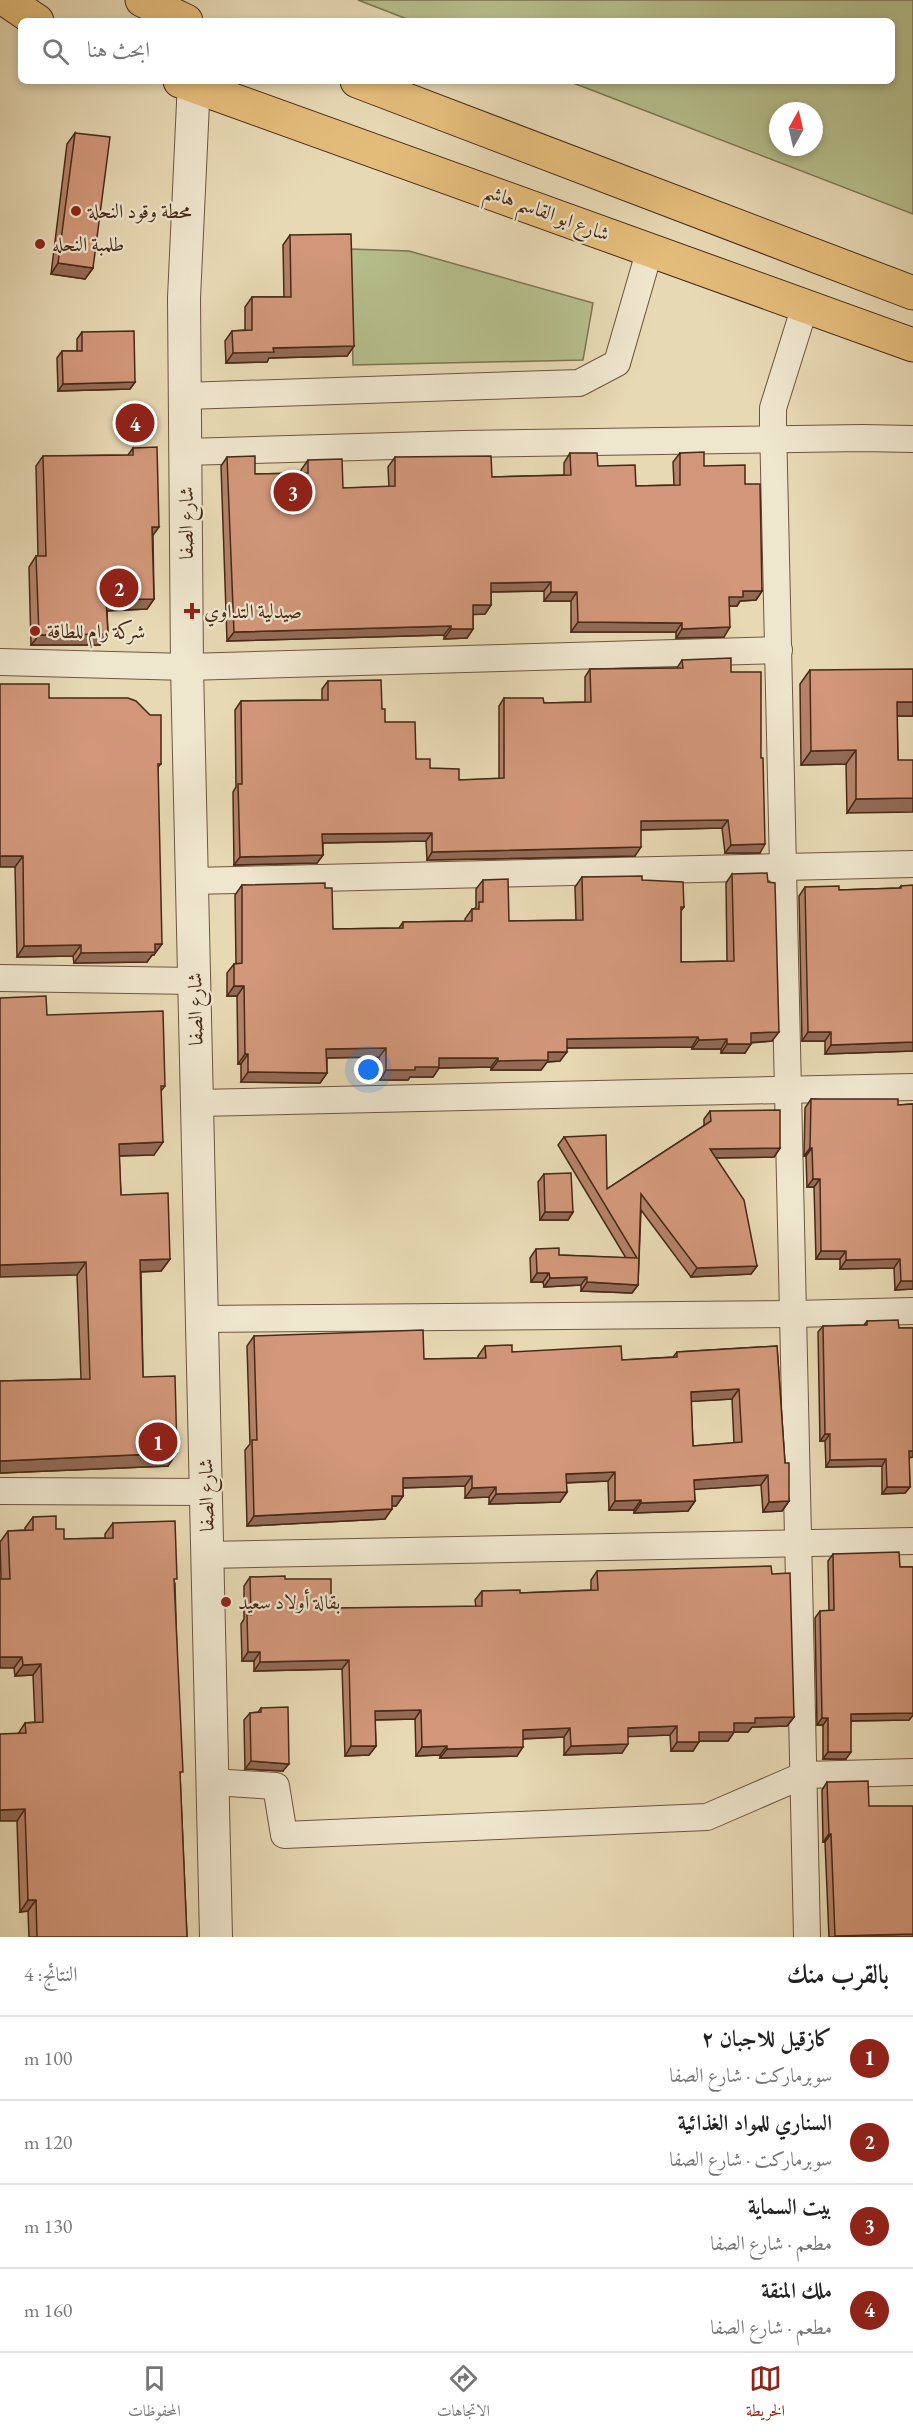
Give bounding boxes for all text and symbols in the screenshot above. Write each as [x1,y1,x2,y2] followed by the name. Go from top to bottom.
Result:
[18,18,895,84] search box
[39,35,72,68] icon: search
[87,35,150,64] text: ابحث هنا
[769,102,823,156] north arrow
[478,177,613,253] street label: شارع ابو القاسم هاشم
[87,198,192,224] place label: محطة وقود النحلة
[69,204,83,218] marker: محطة وقود النحلة
[52,231,124,257] place label: طلمبة النحله
[33,237,47,251] marker: طلمبة النحله
[116,400,154,446] pin: 4
[274,470,312,514] pin: 3
[173,486,204,560] street label: شارع الصفا
[100,566,138,610] pin: 2
[204,598,302,627] place label: صيدلية التداوي
[185,604,199,618] marker: صيدلية التداوي
[47,618,145,649] place label: شركة رام للطاقة
[28,624,42,638] marker: شركة رام للطاقة
[181,972,214,1046] street label: شارع الصفا
[354,1055,383,1084] your location
[138,1420,178,1464] pin: 1
[192,1458,225,1532] street label: شارع الصفا
[238,1588,340,1615] place label: بقالة أولاد سعيد
[219,1595,233,1609] marker: بقالة أولاد سعيد
[787,1957,889,1991] text: بالقرب منك
[24,1961,78,1987] text: النتائج: 4
[701,2024,832,2053] text: كازقيل للاجبان ٢
[24,2045,72,2071] text: 100 m
[864,2045,875,2071] text: 1
[669,2062,832,2088] text: سوبرماركت · شارع الصفا
[678,2108,832,2137] text: السناري للمواد الغذائية
[24,2129,72,2155] text: 120 m
[864,2129,875,2155] text: 2
[669,2146,832,2172] text: سوبرماركت · شارع الصفا
[748,2192,832,2221] text: بيت السماية
[24,2213,72,2239] text: 130 m
[864,2213,875,2239] text: 3
[710,2230,832,2256] text: مطعم · شارع الصفا
[761,2276,832,2305] text: ملك المنقة
[24,2297,72,2323] text: 160 m
[864,2297,875,2323] text: 4
[710,2314,832,2340] text: مطعم · شارع الصفا
[128,2362,181,2426] tab: المحفوظات
[437,2362,490,2426] tab: الاتجاهات
[746,2362,785,2426] tab: الخريطة

